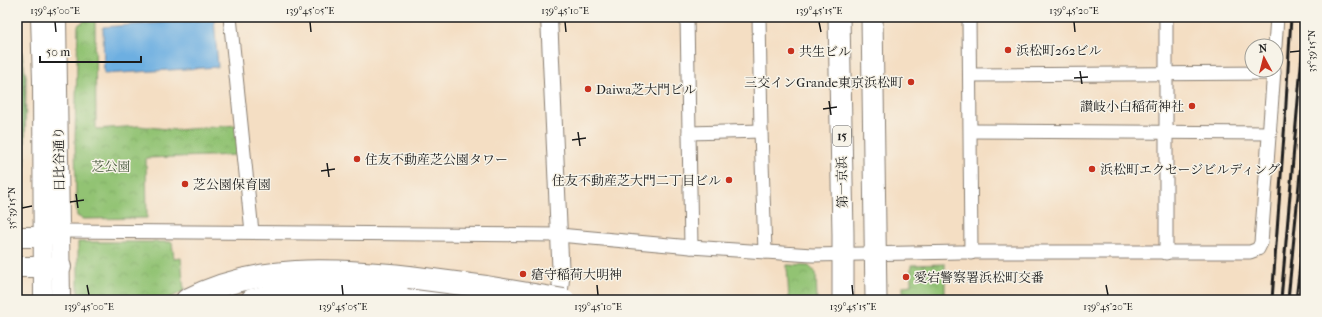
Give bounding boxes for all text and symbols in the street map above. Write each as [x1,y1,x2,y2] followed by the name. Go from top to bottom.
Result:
[30,5,80,17] text: 139°45'00"E
[286,5,334,17] text: 139°45'05"E
[541,5,589,17] text: 139°45'10"E
[796,5,842,17] text: 139°45'15"E
[1049,5,1099,17] text: 139°45'20"E
[1306,29,1318,72] text: 35°39'15"N
[40,38,141,64] scale bar
[1244,38,1284,78] north arrow
[1258,42,1268,56] text: N
[1016,43,1101,58] place label: 浜松町262ビル
[799,44,851,59] place label: 共生ビル
[46,45,70,59] text: 50 m
[1003,45,1013,55] marker: 浜松町262ビル
[786,46,796,56] marker: 共生ビル
[744,75,903,90] place label: 三交インGrande東京浜松町
[906,77,916,87] marker: 三交インGrande東京浜松町
[596,82,696,97] place label: Daiwa芝大門ビル
[583,84,593,94] marker: Daiwa芝大門ビル
[1080,99,1184,114] place label: 讃岐小白稲荷神社
[1187,101,1197,111] marker: 讃岐小白稲荷神社
[51,126,67,192] street label: 日比谷通り
[833,126,851,146] road number: 15
[365,152,508,167] place label: 住友不動産芝公園タワー
[352,154,362,164] marker: 住友不動産芝公園タワー
[834,156,850,208] street label: 第一京浜
[91,159,131,174] park label: 芝公園
[1100,162,1280,177] place label: 浜松町エクセージビルディング
[1087,164,1097,174] marker: 浜松町エクセージビルディング
[552,173,721,188] place label: 住友不動産芝大門二丁目ビル
[724,175,734,185] marker: 住友不動産芝大門二丁目ビル
[193,177,271,192] place label: 芝公園保育園
[180,179,190,189] marker: 芝公園保育園
[6,186,18,229] text: 35°39'15"N
[531,267,622,282] place label: 瘡守稲荷大明神
[518,269,528,279] marker: 瘡守稲荷大明神
[914,270,1044,285] place label: 愛宕警察署浜松町交番
[901,272,911,282] marker: 愛宕警察署浜松町交番
[64,301,114,313] text: 139°45'00"E
[319,301,367,313] text: 139°45'05"E
[574,301,622,313] text: 139°45'10"E
[830,301,876,313] text: 139°45'15"E
[1083,301,1133,313] text: 139°45'20"E

